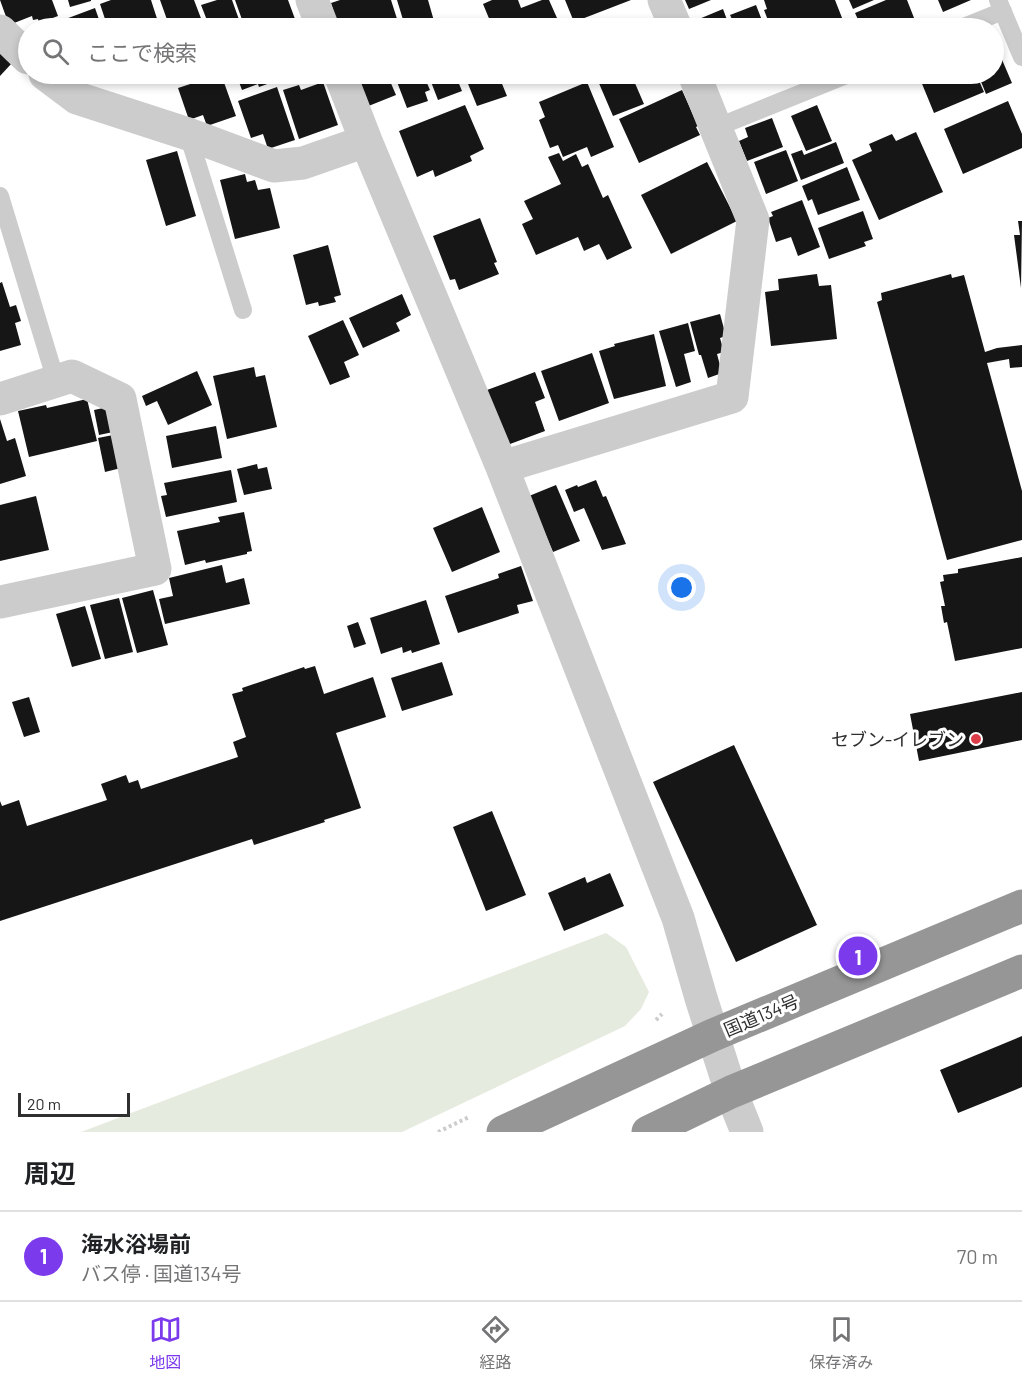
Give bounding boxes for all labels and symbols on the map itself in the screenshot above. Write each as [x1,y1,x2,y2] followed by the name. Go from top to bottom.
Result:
[667,573,696,602] your location
[831,728,964,750] place label: セブン-イレブン
[969,732,983,746] marker: セブン-イレブン
[838,934,878,978] pin: 1
[720,989,802,1041] street label: 国道134号
[18,1090,130,1118] scale bar

